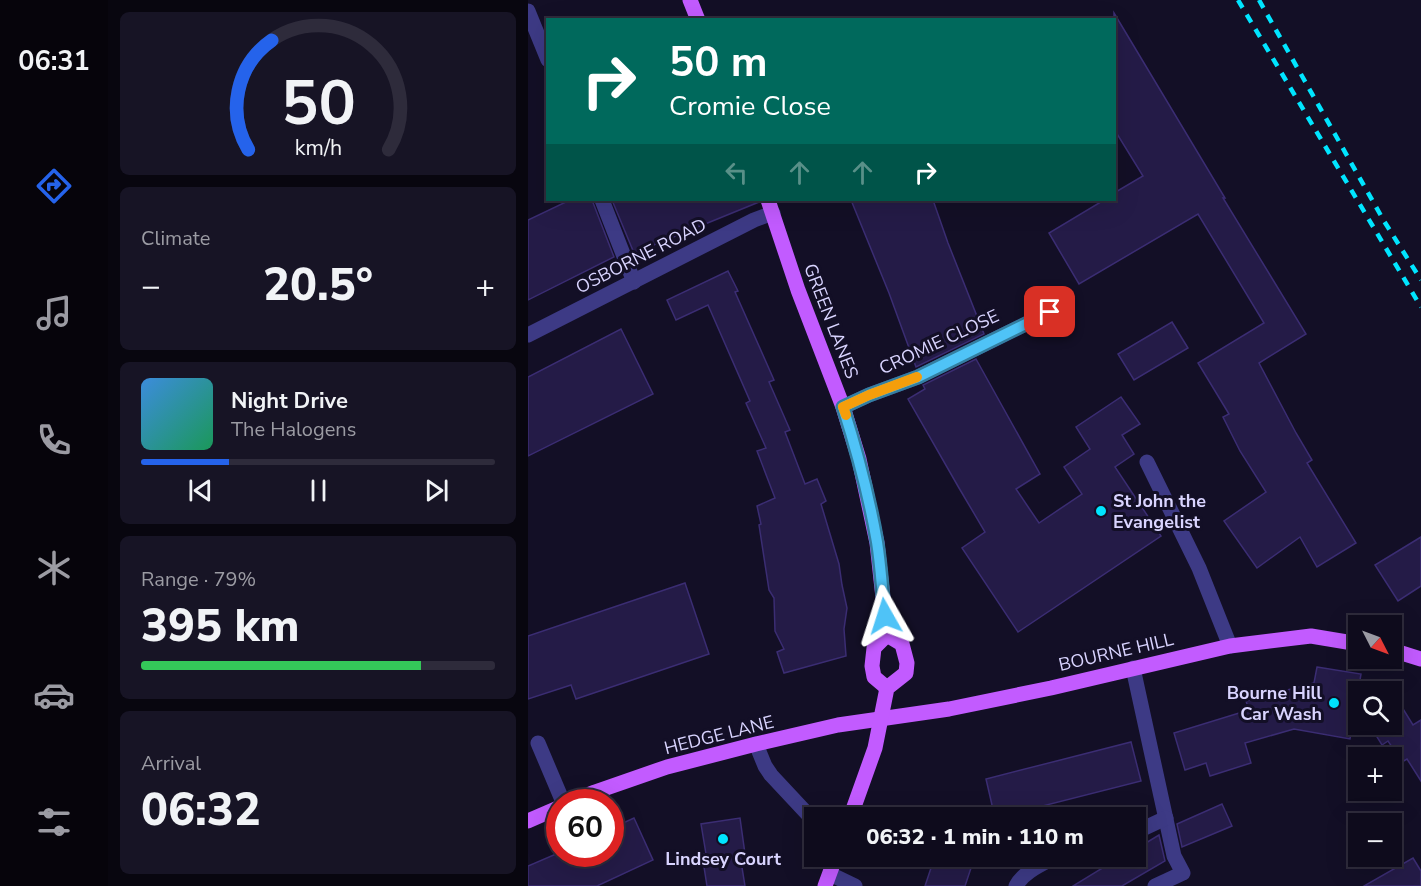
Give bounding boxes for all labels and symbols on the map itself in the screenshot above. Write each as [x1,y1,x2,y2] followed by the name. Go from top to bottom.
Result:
[572,213,710,299] street label: OSBORNE ROAD
[798,260,864,382] street label: GREEN LANES
[1024,286,1075,337] pin
[875,304,1003,380] street label: CROMIE CLOSE
[1113,489,1206,534] place label: St John the Evangelist
[1094,504,1108,518] marker: St John the Evangelist
[853,584,917,648] position arrow
[1348,615,1402,669] north arrow
[1056,627,1176,677] street label: BOURNE HILL
[1227,681,1322,726] place label: Bourne Hill Car Wash
[1327,696,1341,710] marker: Bourne Hill Car Wash
[662,710,776,760] street label: HEDGE LANE
[546,789,624,867] speed limit sign: 60
[716,832,730,846] marker: Lindsey Court
[665,847,781,871] place label: Lindsey Court

